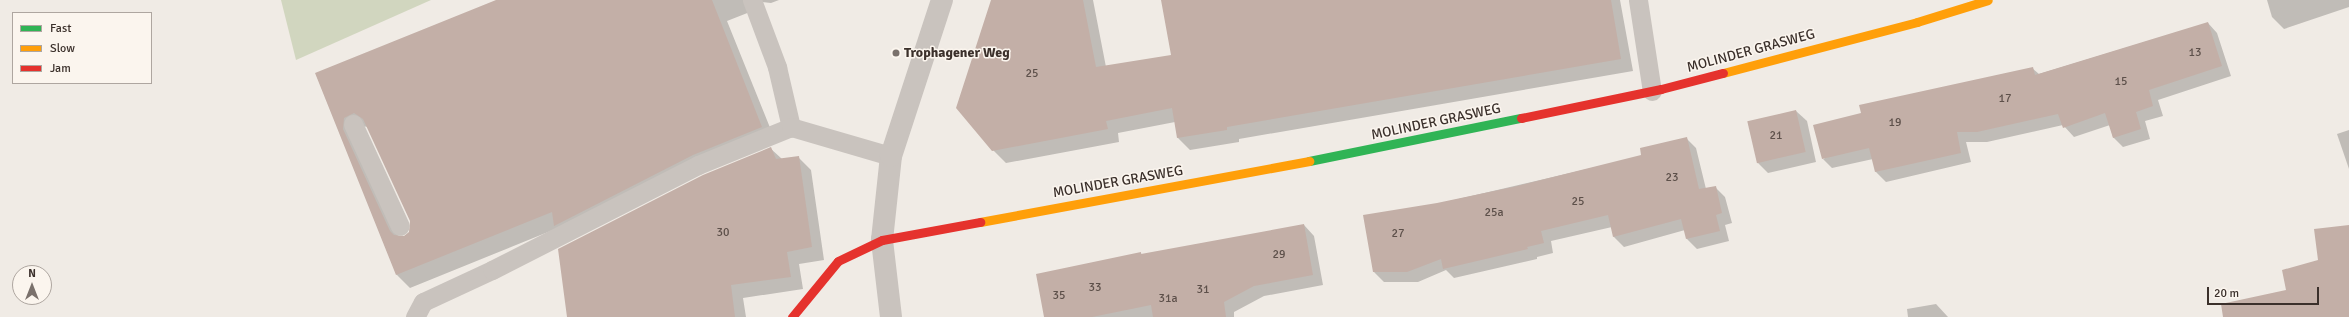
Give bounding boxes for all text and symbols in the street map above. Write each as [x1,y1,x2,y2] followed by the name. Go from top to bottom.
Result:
[12,12,152,84] legend
[50,21,71,36] text: Fast
[1685,26,1817,76] street label: MOLINDER GRASWEG
[50,41,75,56] text: Slow
[904,45,1010,61] place label: Trophagener Weg
[2189,46,2201,60] house number: 13
[891,48,901,58] marker: Trophagener Weg
[50,61,71,76] text: Jam
[1026,67,1038,81] house number: 25
[2115,75,2127,89] house number: 15
[1999,92,2011,106] house number: 17
[1370,100,1502,144] street label: MOLINDER GRASWEG
[1889,116,1901,130] house number: 19
[1770,129,1782,143] house number: 21
[1052,162,1184,202] street label: MOLINDER GRASWEG
[1666,171,1678,185] house number: 23
[1572,195,1584,209] house number: 25
[1484,206,1504,220] house number: 25a
[717,226,729,240] house number: 30
[1392,227,1404,241] house number: 27
[1273,248,1285,262] house number: 29
[12,265,52,305] north arrow
[28,267,36,280] text: N
[2209,279,2321,305] scale bar
[1089,281,1101,295] house number: 33
[1197,283,1209,297] house number: 31
[2214,286,2239,301] text: 20 m
[1053,289,1065,303] house number: 35
[1158,292,1178,306] house number: 31a

